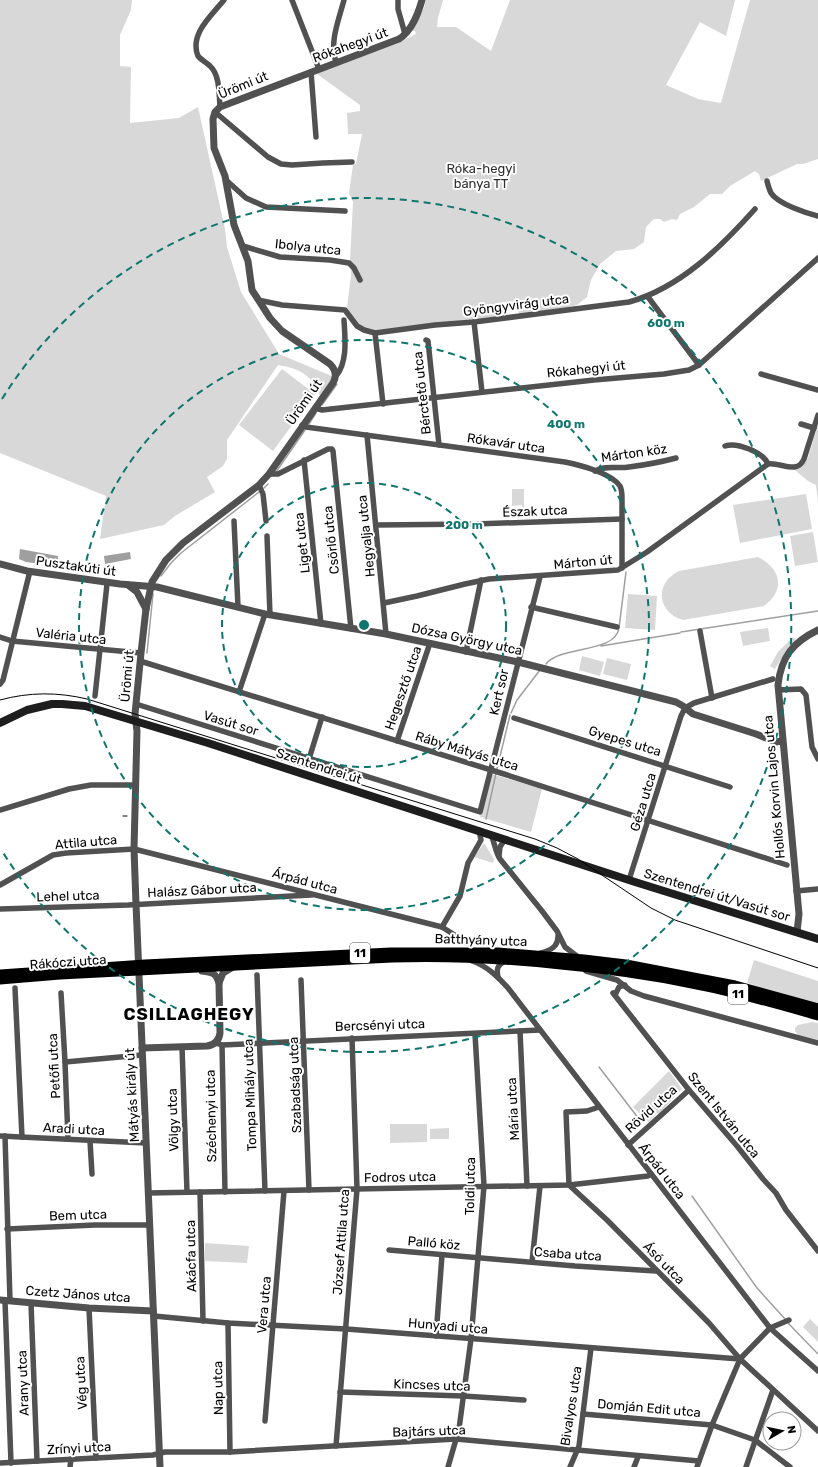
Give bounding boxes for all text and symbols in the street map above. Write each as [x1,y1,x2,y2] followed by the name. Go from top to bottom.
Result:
[310,24,390,67] street label: Rókahegyi út
[216,68,270,102] street label: Ürömi út
[446,161,516,191] park label: Róka-hegyi bánya TT
[274,236,342,258] street label: Ibolya utca
[462,291,570,320] street label: Gyöngyvirág utca
[647,316,685,330] text: 600 m
[410,351,434,435] street label: Bérctető utca
[546,357,626,382] street label: Rókahegyi út
[283,376,325,428] street label: Ürömi út
[547,417,585,431] text: 400 m
[466,430,546,456] street label: Rókavár utca
[600,441,668,465] street label: Márton köz
[354,494,379,578] street label: Hegyalja utca
[502,502,568,520] street label: Észak utca
[320,505,342,575] street label: Csörlő utca
[291,512,314,574] street label: Liget utca
[445,518,483,532] text: 200 m
[553,552,613,572] street label: Márton út
[35,553,117,579] street label: Pusztakúti út
[357,618,371,632] centre of rings
[410,620,524,659] street label: Dózsa György utca
[35,625,107,647] street label: Valéria utca
[382,644,425,732] street label: Hegesztő utca
[117,649,137,703] street label: Ürömi út
[486,667,512,717] street label: Kert sor
[202,708,260,738] street label: Vasút sor
[760,715,788,859] street label: Hollós Korvin Lajos utca
[587,723,663,759] street label: Gyepes utca
[414,728,520,774] street label: Ráby Mátyás utca
[274,745,364,787] street label: Szentendrei út
[627,771,659,833] street label: Géza utca
[54,832,118,852] street label: Attila utca
[271,865,339,897] street label: Árpád utca
[642,866,792,924] street label: Szentendrei út/Vasút sor
[147,880,257,900] street label: Halász Gábor utca
[36,887,100,905] street label: Lehel utca
[434,931,528,949] street label: Batthyány utca
[350,943,370,963] road number: 11
[29,952,107,972] street label: Rákóczi utca
[728,984,748,1004] road number: 11
[124,1004,254,1024] district label: CSILLAGHEGY
[335,1016,425,1034] street label: Bercsényi utca
[45,1033,63,1099] street label: Petőfi utca
[286,1036,305,1134] street label: Szabadság utca
[241,1039,259,1151] street label: Tompa Mihály utca
[122,1047,142,1143] street label: Mátyás király út
[685,1069,763,1161] street label: Szent István utca
[203,1070,219,1162] street label: Széchenyi utca
[504,1077,522,1141] street label: Mária utca
[622,1082,680,1136] street label: Rövid utca
[164,1088,183,1152] street label: Völgy utca
[43,1120,105,1138] street label: Aradi utca
[636,1140,688,1202] street label: Árpád utca
[462,1157,478,1215] street label: Toldi utca
[364,1169,436,1185] street label: Fodros utca
[330,1189,352,1295] street label: József Attila utca
[49,1206,107,1224] street label: Bem utca
[183,1220,199,1292] street label: Akácfa utca
[407,1233,461,1253] street label: Palló köz
[640,1239,688,1287] street label: Ásó utca
[534,1244,602,1264] street label: Csaba utca
[254,1276,274,1334] street label: Vera utca
[25,1283,131,1305] street label: Czetz János utca
[407,1315,489,1337] street label: Hunyadi utca
[14,1350,32,1416] street label: Arany utca
[72,1356,91,1410] street label: Vég utca
[210,1361,226,1415] street label: Nap utca
[557,1365,585,1447] street label: Bivalyos utca
[393,1376,471,1394] street label: Kincses utca
[597,1396,701,1420] street label: Domján Edit utca
[762,1411,802,1451] north arrow
[392,1422,466,1440] street label: Bajtárs utca
[784,1425,798,1435] text: N
[47,1439,111,1457] street label: Zrínyi utca

